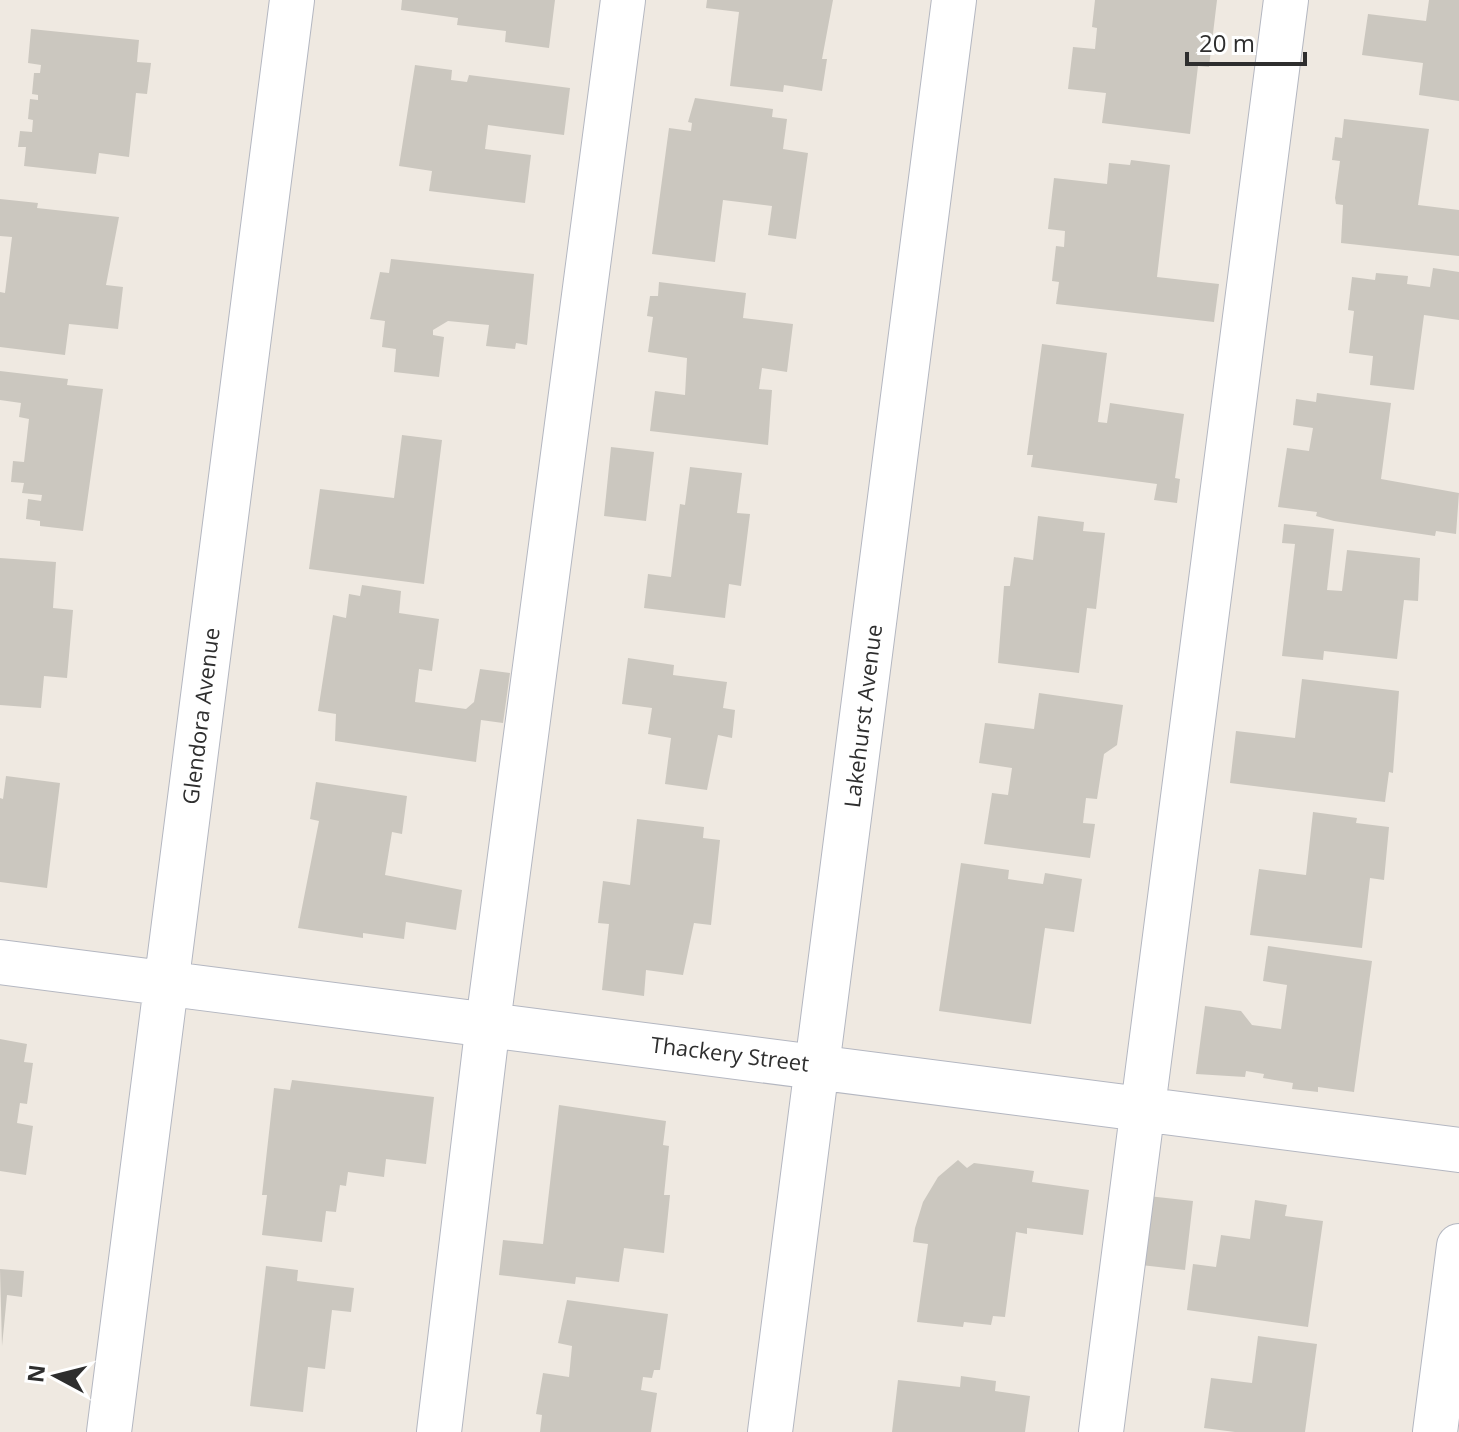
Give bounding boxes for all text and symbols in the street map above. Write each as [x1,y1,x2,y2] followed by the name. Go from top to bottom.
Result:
[1187,16,1305,66] scale bar
[1199,26,1255,59] text: 20 m
[836,623,888,809] street label: Lakehurst Avenue
[174,626,226,806] street label: Glendora Avenue
[649,1028,811,1078] street label: Thackery Street
[16,1336,96,1416] north arrow
[19,1363,51,1384] text: N

